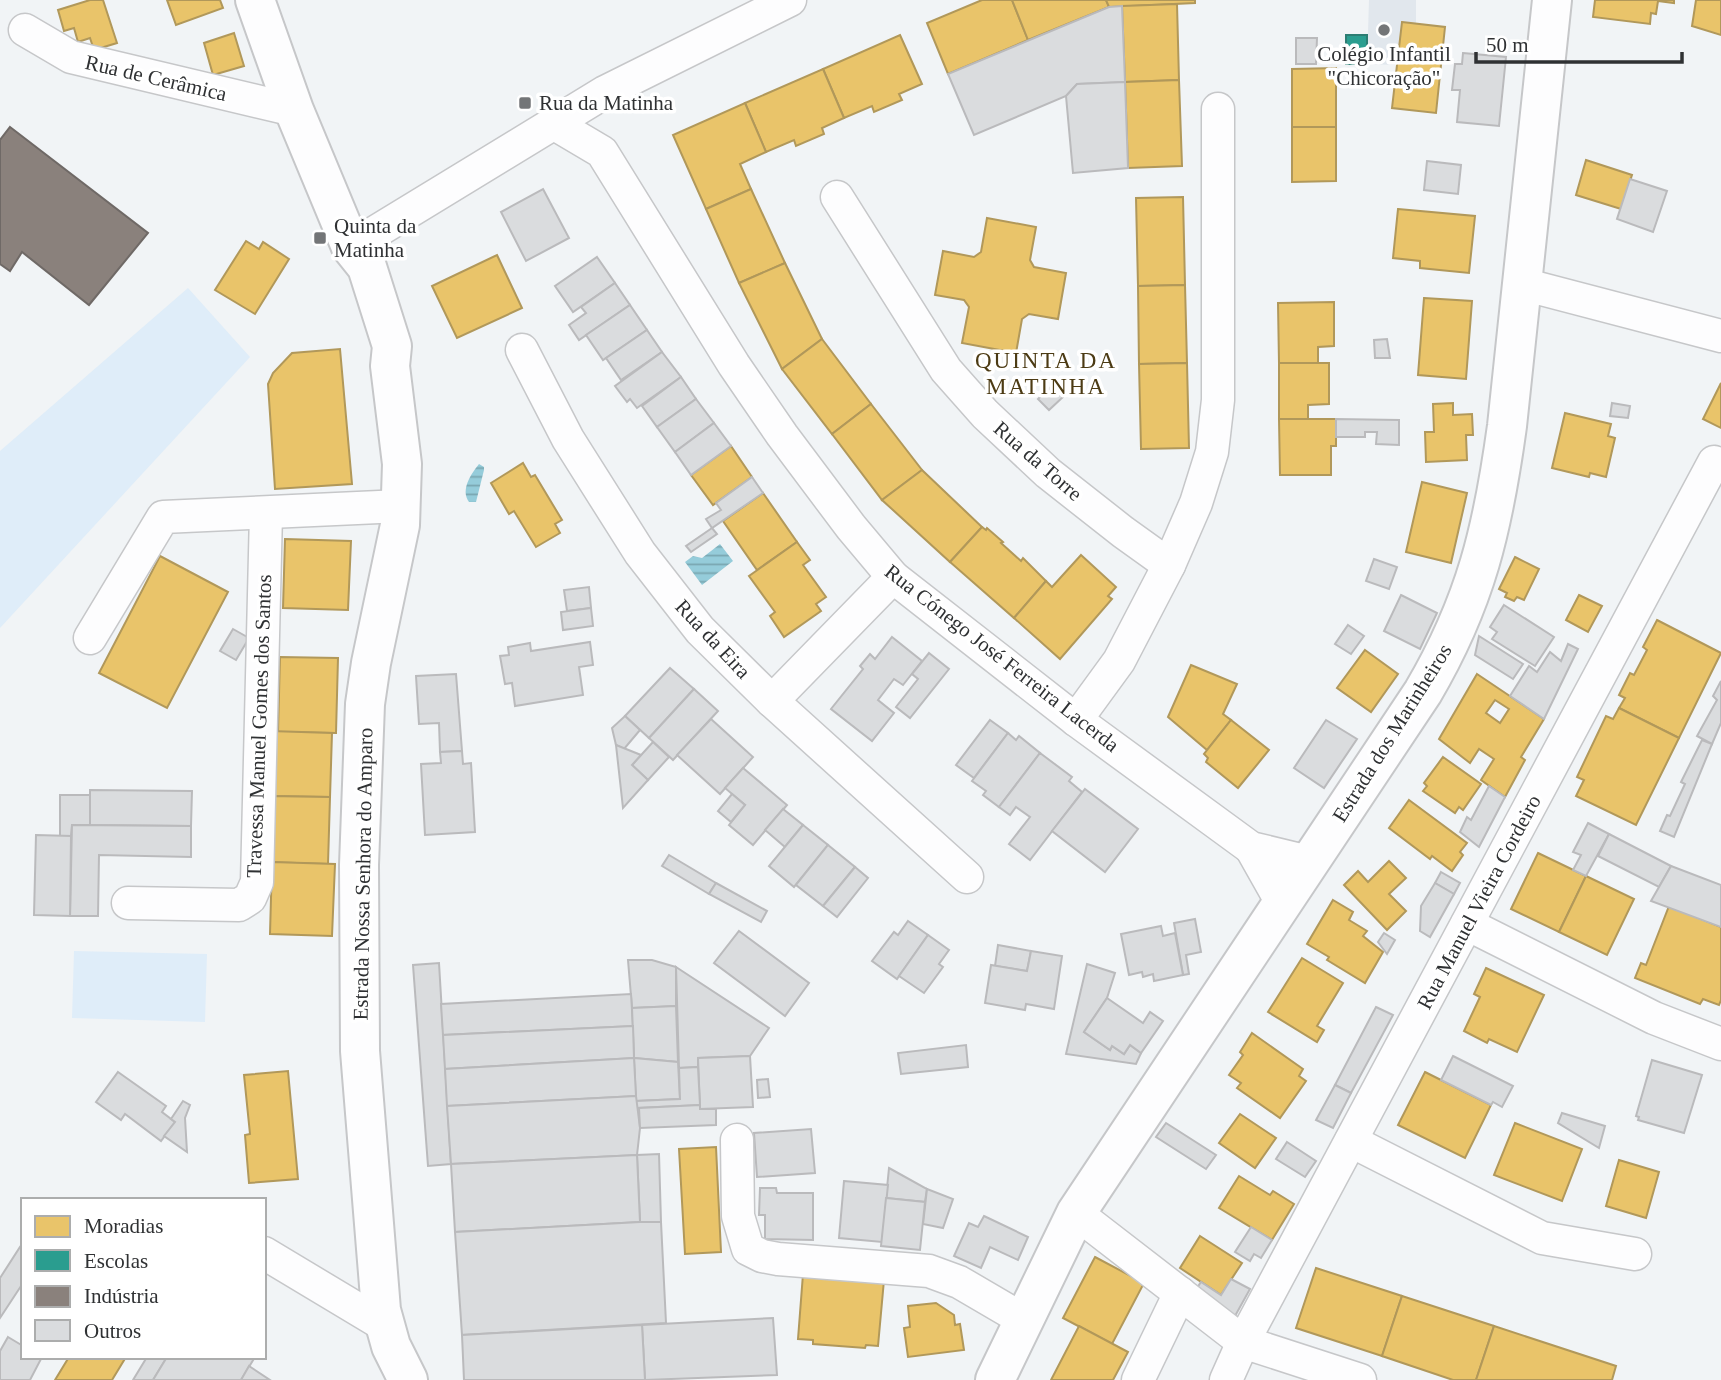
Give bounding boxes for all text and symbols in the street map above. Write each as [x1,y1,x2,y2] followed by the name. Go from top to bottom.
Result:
[1476,21,1682,65] scale bar
[1376,22,1392,38] marker: Colégio Infantil "Chicoração"
[1486,33,1529,57] text: 50 m
[1317,42,1451,90] place label: Colégio Infantil "Chicoração"
[83,50,230,106] street label: Rua de Cerâmica
[539,91,674,115] place label: Rua da Matinha
[517,95,533,111] marker: Rua da Matinha
[334,214,417,262] place label: Quinta da Matinha
[312,230,328,246] marker: Quinta da Matinha
[975,348,1117,399] district label: QUINTA DA MATINHA
[989,416,1087,506] street label: Rua da Torre
[880,559,1124,757] street label: Rua Cónego José Ferreira Lacerda
[242,574,276,878] street label: Travessa Manuel Gomes dos Santos
[670,595,756,684] street label: Rua da Eira
[1327,640,1457,826] street label: Estrada dos Marinheiros
[348,727,378,1021] street label: Estrada Nossa Senhora do Amparo
[1412,791,1546,1013] street label: Rua Manuel Vieira Cordeiro
[21,1198,266,1359] legend
[84,1214,163,1238] text: Moradias
[84,1249,148,1273] text: Escolas
[84,1284,159,1308] text: Indústria
[84,1319,141,1343] text: Outros

